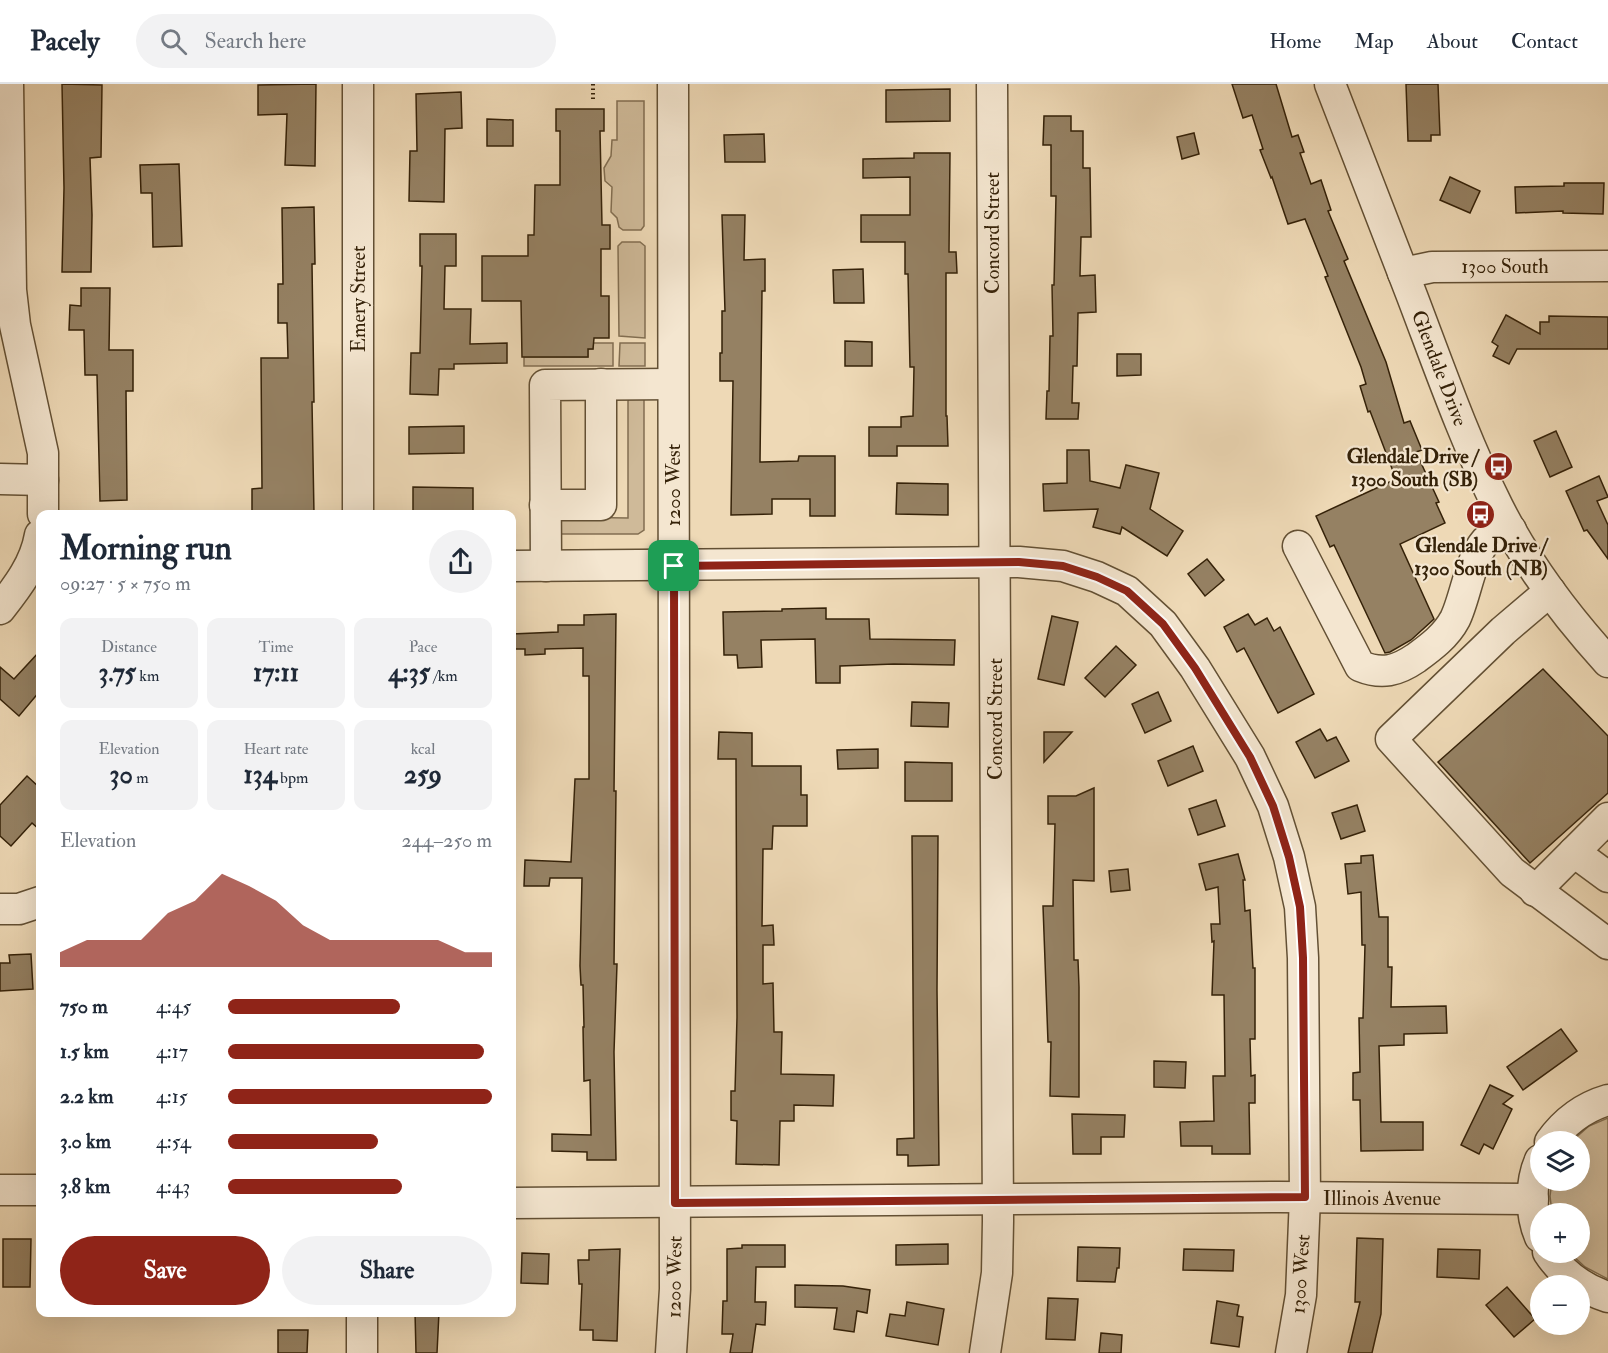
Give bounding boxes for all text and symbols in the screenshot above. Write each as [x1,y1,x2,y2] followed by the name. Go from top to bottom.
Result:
[136,14,556,68] search box
[30,24,100,59] text: Pacely
[157,25,190,58] icon: search
[205,27,306,55] text: Search here
[1269,28,1321,55] text: Home
[1354,28,1394,55] text: Map
[1427,28,1478,55] text: About
[1511,28,1578,55] text: Contact
[980,172,1005,294] street label: Concord Street
[346,245,371,352] street label: Emery Street
[1461,254,1549,279] street label: 1300 South
[1406,307,1473,430] street label: Glendale Drive
[661,443,686,526] street label: 1200 West
[1347,444,1481,492] place label: Glendale Drive / 1300 South (SB)
[1483,451,1515,483] bus stop icon: Glendale Drive / 1300 South (SB)
[1465,499,1497,531] bus stop icon: Glendale Drive / 1300 South (NB)
[60,528,232,569] text: Morning run
[429,530,492,593] button: share
[1414,533,1549,581] place label: Glendale Drive / 1300 South (NB)
[648,540,699,591] pin
[657,549,690,582] icon: arrive
[60,571,191,596] text: 09:27 · 5 × 750 m
[101,637,157,657] text: Distance
[259,637,293,657] text: Time
[409,637,437,657] text: Pace
[99,657,136,689] text: 3.75
[253,657,299,689] text: 17:11
[388,657,430,689] text: 4:35
[983,658,1008,780] street label: Concord Street
[136,666,159,686] text: km
[430,666,458,686] text: /km
[99,739,159,759] text: Elevation
[243,739,309,759] text: Heart rate
[411,739,435,759] text: kcal
[109,759,133,791] text: 30
[244,759,277,791] text: 134
[404,759,442,791] text: 259
[133,768,149,788] text: m
[277,768,308,788] text: bpm
[60,828,136,853] text: Elevation
[402,828,492,853] text: 244–250 m
[60,994,108,1019] text: 750 m
[156,994,191,1019] text: 4:45
[60,1039,109,1064] text: 1.5 km
[156,1039,188,1064] text: 4:17
[60,1084,113,1109] text: 2.2 km
[156,1084,188,1109] text: 4:15
[60,1129,111,1154] text: 3.0 km
[156,1129,191,1154] text: 4:54
[1530,1131,1590,1335] map controls
[1530,1131,1590,1191] button: layers
[60,1174,110,1199] text: 3.8 km
[156,1174,190,1199] text: 4:43
[1323,1186,1441,1211] street label: Illinois Avenue
[1530,1203,1590,1263] button: +
[1285,1233,1316,1315] street label: 1300 West
[661,1235,688,1318] street label: 1200 West
[60,1236,270,1305] button: Save
[282,1236,492,1305] button: Share
[1530,1275,1590,1335] button: −

